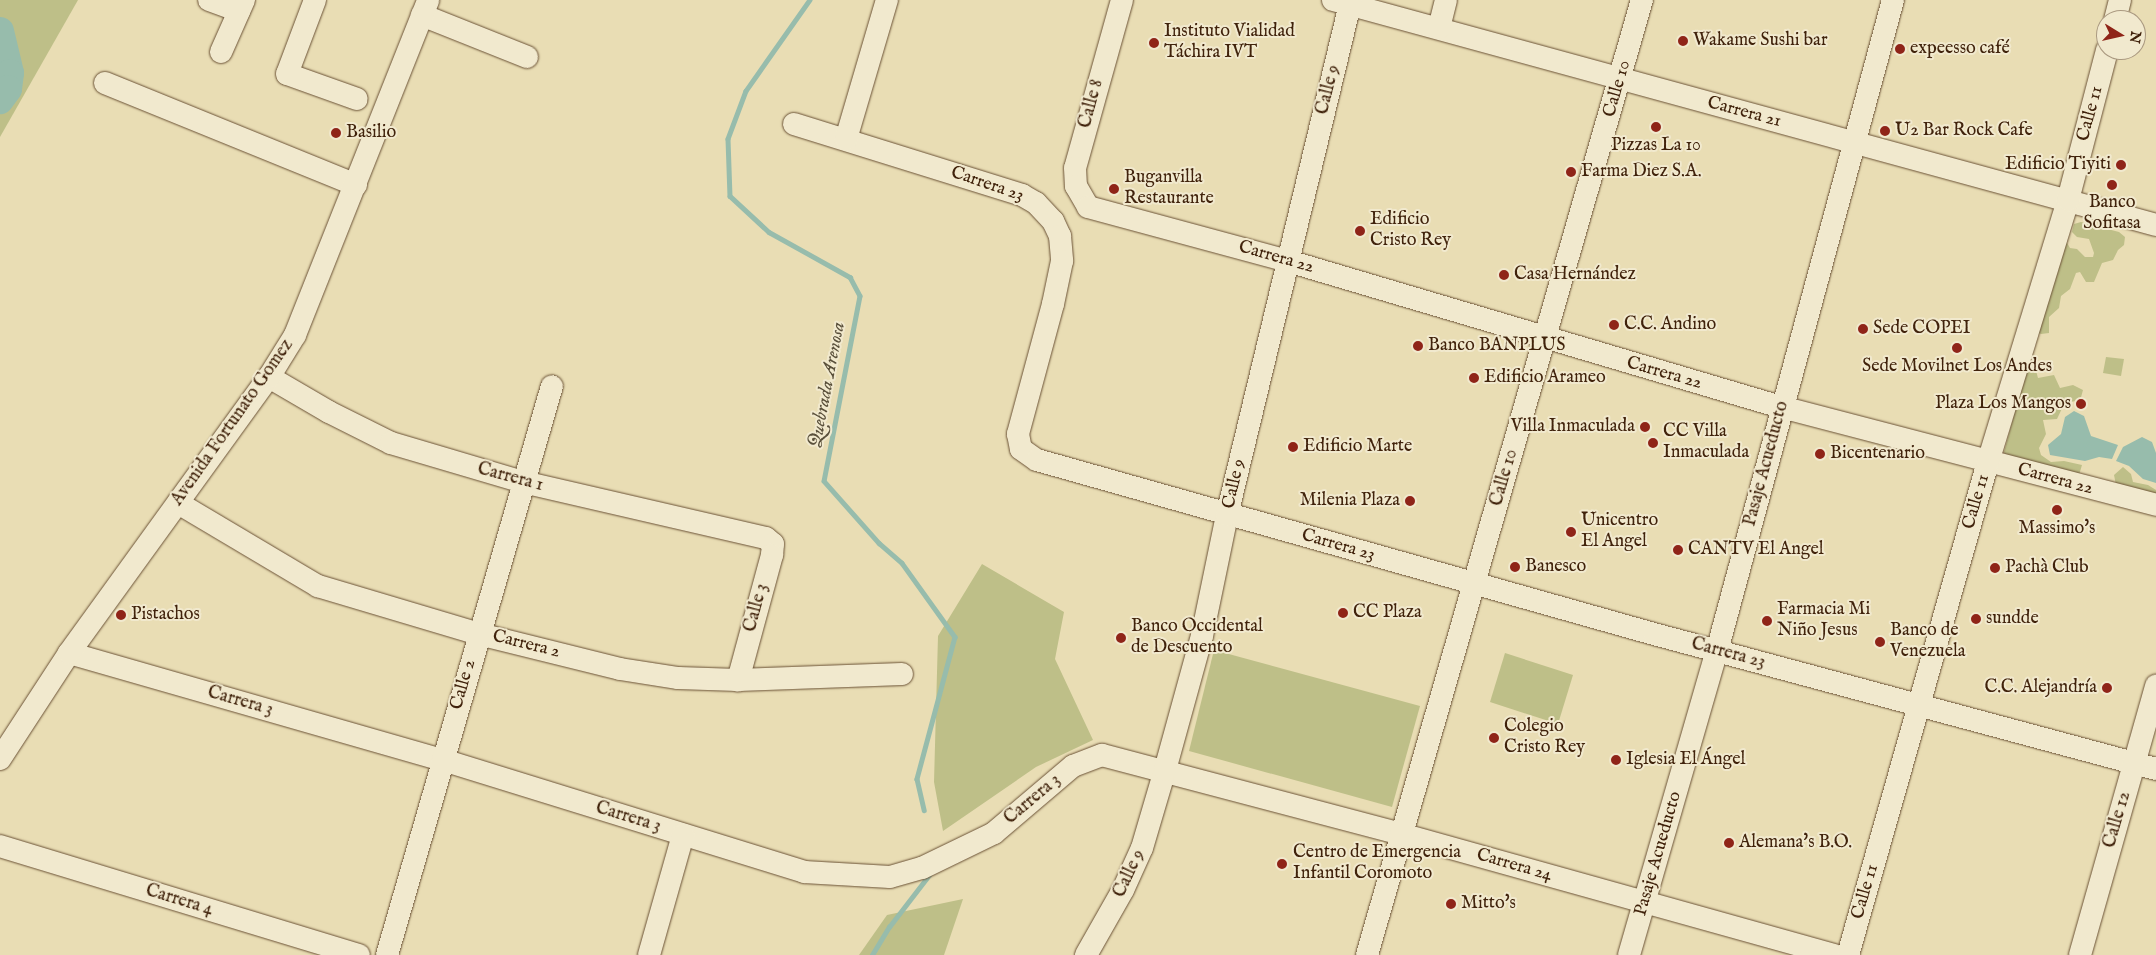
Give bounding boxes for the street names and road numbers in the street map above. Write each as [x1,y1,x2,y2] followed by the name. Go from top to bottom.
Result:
[1600,58,1636,120] street label: Calle 10
[1312,63,1346,117] street label: Calle 9
[1075,77,1109,131] street label: Calle 8
[2073,84,2109,144] street label: Calle 11
[1705,93,1783,133] street label: Carrera 21
[948,162,1026,208] street label: Carrera 23
[1236,237,1316,279] street label: Carrera 22
[167,336,299,510] street label: Avenida Fortunato Gomez
[1624,353,1704,395] street label: Carrera 22
[1740,399,1794,529] street label: Pasaje Acueducto
[1487,447,1523,509] street label: Calle 10
[1219,457,1251,511] street label: Calle 9
[475,459,545,497] street label: Carrera 1
[2015,460,2095,500] street label: Carrera 22
[1959,472,1995,532] street label: Calle 11
[1299,525,1377,567] street label: Carrera 23
[740,581,774,635] street label: Calle 3
[490,626,562,664] street label: Carrera 2
[1689,634,1767,674] street label: Carrera 23
[447,657,481,713] street label: Calle 2
[205,682,275,722] street label: Carrera 3
[1000,770,1066,830] street label: Carrera 3
[1631,789,1687,919] street label: Pasaje Acueducto
[2100,789,2136,851] street label: Calle 12
[593,798,663,838] street label: Carrera 3
[1474,845,1554,887] street label: Carrera 24
[1110,847,1150,901] street label: Calle 9
[1848,862,1884,922] street label: Calle 11
[143,881,215,921] street label: Carrera 4

